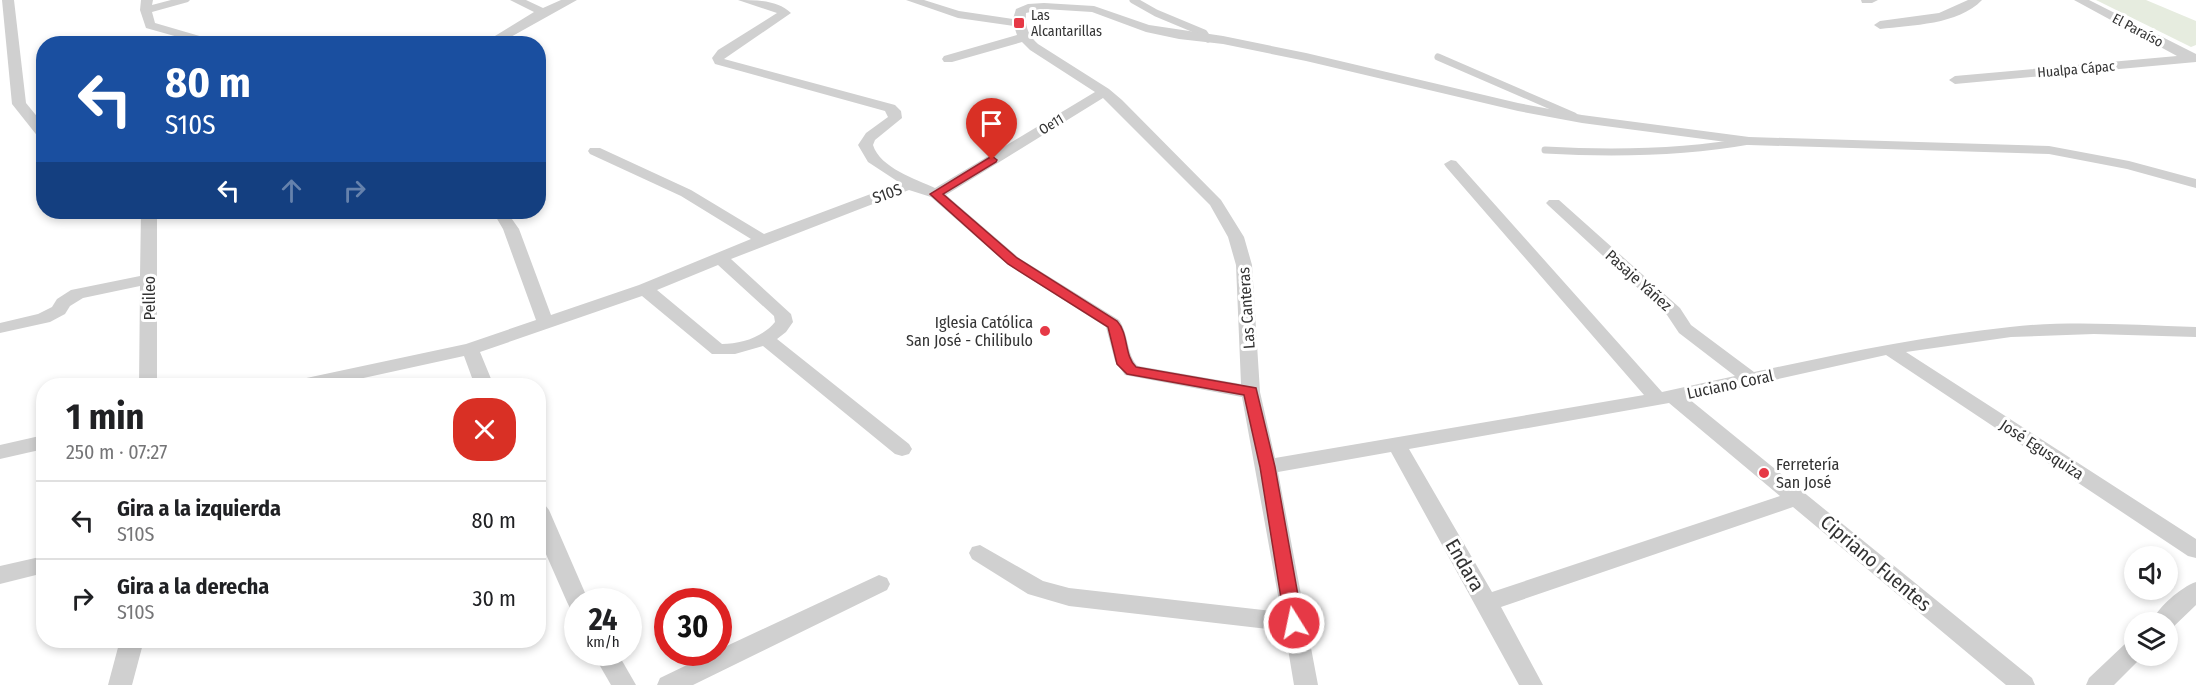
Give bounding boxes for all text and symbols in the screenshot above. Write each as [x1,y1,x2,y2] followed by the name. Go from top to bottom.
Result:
[1031,7,1102,40] place label: Las Alcantarillas
[2109,10,2166,51] street label: El Paraíso
[1012,16,1026,30] marker: Las Alcantarillas
[165,58,251,108] text: 80 m
[2037,58,2115,81] street label: Hualpa Cápac
[66,60,144,138] icon: left
[966,98,1017,160] pin
[975,107,1008,140] icon: arrive
[165,109,216,141] text: S10S
[1036,111,1067,138] street label: Oe11
[212,174,245,207] icon: left
[275,174,308,207] icon: ahead
[338,174,371,207] icon: right
[870,179,905,208] street label: S10S
[1602,246,1676,315] street label: Pasaje Yáñez
[1234,266,1259,350] street label: Las Canteras
[140,276,159,320] street label: Pelileo
[906,313,1033,350] place label: Iglesia Católica San José - Chilibulo
[1038,324,1052,338] marker: Iglesia Católica San José - Chilibulo
[1685,366,1775,403] street label: Luciano Coral
[66,395,144,439] text: 1 min
[453,398,516,461] button: close
[1996,415,2087,484] street label: José Egusquiza
[66,440,167,464] text: 250 m · 07:27
[1776,455,1839,492] place label: Ferretería San José
[1757,466,1771,480] marker: Ferretería San José
[117,495,281,522] text: Gira a la izquierda
[66,504,99,537] icon: left
[471,507,516,534] text: 80 m
[1816,510,1936,616] street label: Cipriano Fuentes
[117,522,154,546] text: S10S
[1441,535,1489,595] street label: Endara
[2124,546,2178,666] map controls
[2124,546,2178,600] button: sound
[117,573,269,600] text: Gira a la derecha
[66,582,99,615] icon: right
[473,585,516,612] text: 30 m
[654,588,732,666] speed limit sign: 30
[1262,591,1326,655] position arrow
[117,600,154,624] text: S10S
[589,602,617,638] text: 24
[2124,612,2178,666] button: layers
[586,633,620,651] text: km/h

